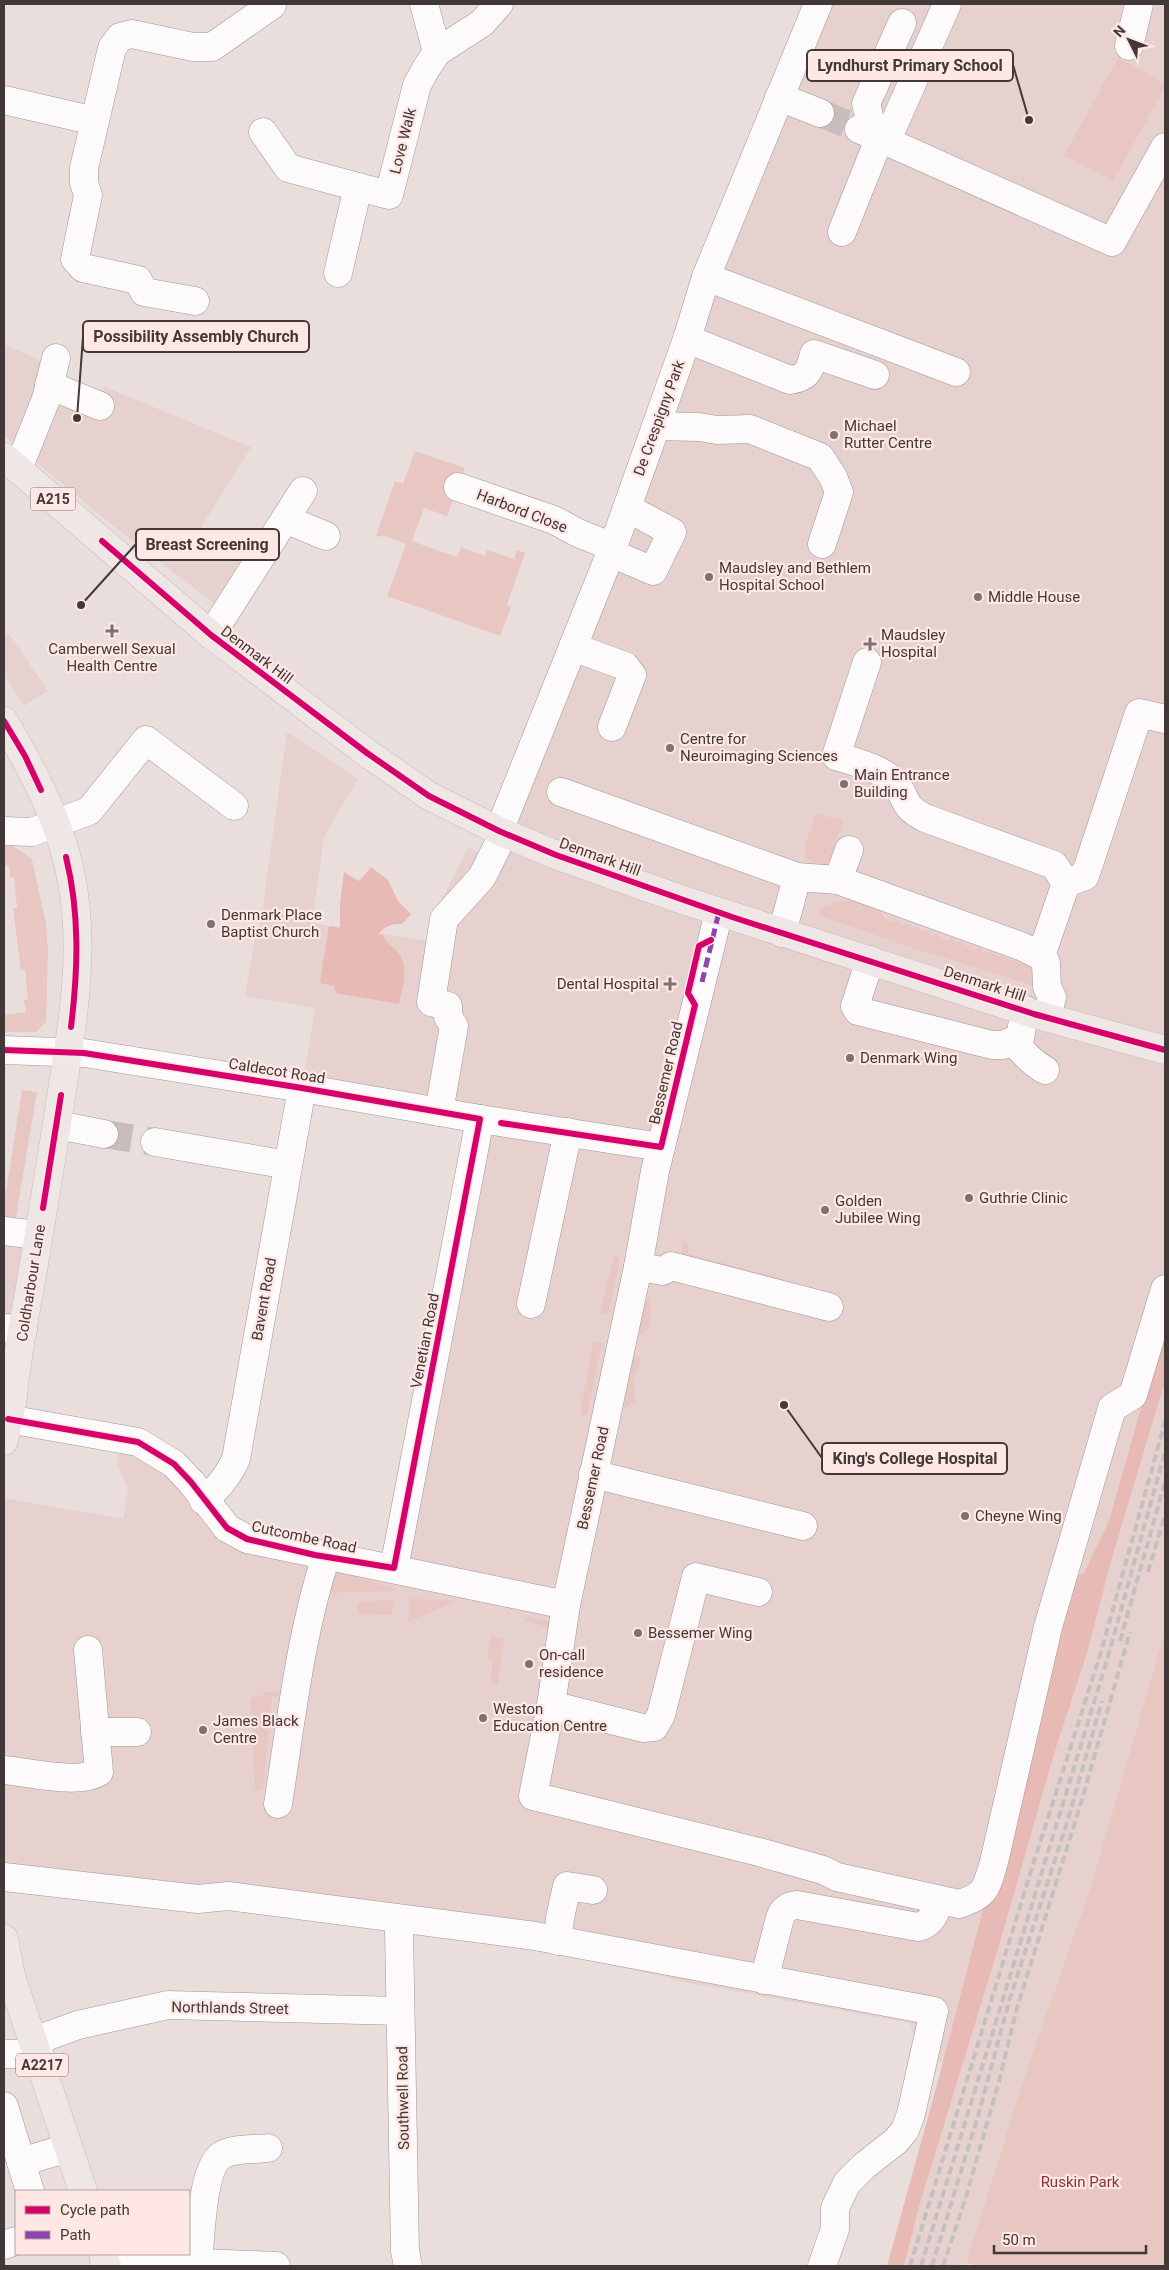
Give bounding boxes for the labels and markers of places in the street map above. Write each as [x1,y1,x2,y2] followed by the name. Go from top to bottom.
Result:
[807,50,1013,81] callout: Lyndhurst Primary School
[83,321,309,352] callout: Possibility Assembly Church
[844,417,932,452] place label: Michael Rutter Centre
[828,429,840,441] marker: Michael Rutter Centre
[136,529,279,560] callout: Breast Screening
[719,559,871,594] place label: Maudsley and Bethlem Hospital School
[703,571,715,583] marker: Maudsley and Bethlem Hospital School
[988,588,1080,606] place label: Middle House
[972,591,984,603] marker: Middle House
[105,624,119,638] marker: Camberwell Sexual Health Centre
[881,626,945,661] place label: Maudsley Hospital
[863,637,877,651] marker: Maudsley Hospital
[48,640,176,675] place label: Camberwell Sexual Health Centre
[680,730,838,765] place label: Centre for Neuroimaging Sciences
[664,742,676,754] marker: Centre for Neuroimaging Sciences
[854,766,950,801] place label: Main Entrance Building
[838,778,850,790] marker: Main Entrance Building
[221,906,322,941] place label: Denmark Place Baptist Church
[205,918,217,930] marker: Denmark Place Baptist Church
[557,975,659,993] place label: Dental Hospital
[663,977,677,991] marker: Dental Hospital
[860,1049,957,1067] place label: Denmark Wing
[844,1052,856,1064] marker: Denmark Wing
[979,1189,1068,1207] place label: Guthrie Clinic
[835,1192,921,1227] place label: Golden Jubilee Wing
[963,1192,975,1204] marker: Guthrie Clinic
[819,1204,831,1216] marker: Golden Jubilee Wing
[822,1443,1007,1474] callout: King's College Hospital
[975,1507,1062,1525] place label: Cheyne Wing
[959,1510,971,1522] marker: Cheyne Wing
[648,1624,752,1642] place label: Bessemer Wing
[632,1627,644,1639] marker: Bessemer Wing
[539,1646,604,1681] place label: On-call residence
[523,1658,535,1670] marker: On-call residence
[493,1700,607,1735] place label: Weston Education Centre
[213,1712,299,1747] place label: James Black Centre
[477,1712,489,1724] marker: Weston Education Centre
[197,1724,209,1736] marker: James Black Centre

